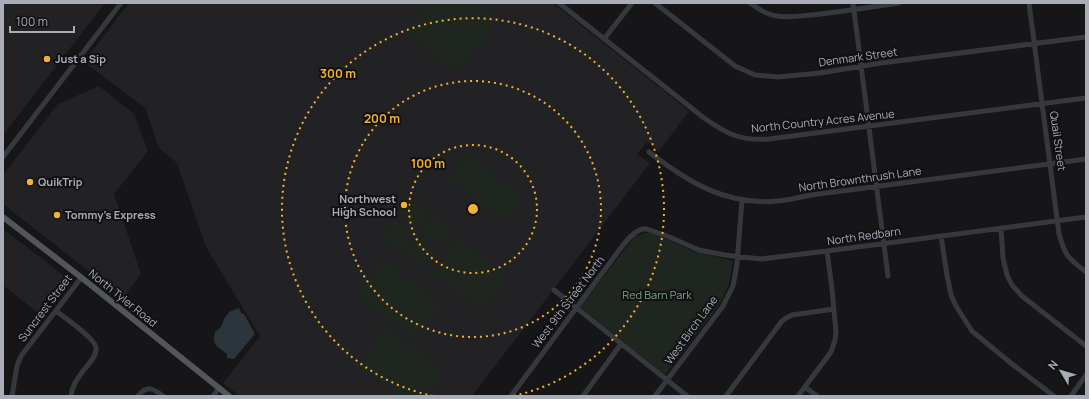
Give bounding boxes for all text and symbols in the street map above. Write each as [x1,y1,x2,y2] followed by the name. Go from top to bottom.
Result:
[10,8,74,34] scale bar
[16,13,48,30] text: 100 m
[817,44,898,69] street label: Denmark Street
[55,51,106,66] place label: Just a Sip
[42,54,52,64] marker: Just a Sip
[320,65,356,82] text: 300 m
[751,105,896,135] street label: North Country Acres Avenue
[364,110,400,127] text: 200 m
[1047,110,1070,172] street label: Quail Street
[411,155,445,172] text: 100 m
[798,162,923,195] street label: North Brownthrush Lane
[38,174,83,189] place label: QuikTrip
[25,177,35,187] marker: QuikTrip
[332,191,396,219] place label: Northwest High School
[399,200,409,210] marker: Northwest High School
[466,202,480,216] centre of rings
[65,207,156,222] place label: Tommy's Express
[52,210,62,220] marker: Tommy's Express
[826,223,902,248] street label: North Redbarn
[528,253,607,351] street label: West 9th Street North
[86,265,161,330] street label: North Tyler Road
[14,271,75,345] street label: Suncrest Street
[622,287,692,302] park label: Red Barn Park
[661,292,721,367] street label: West Birch Lane
[1041,351,1081,391] north arrow
[1044,357,1061,372] text: N

